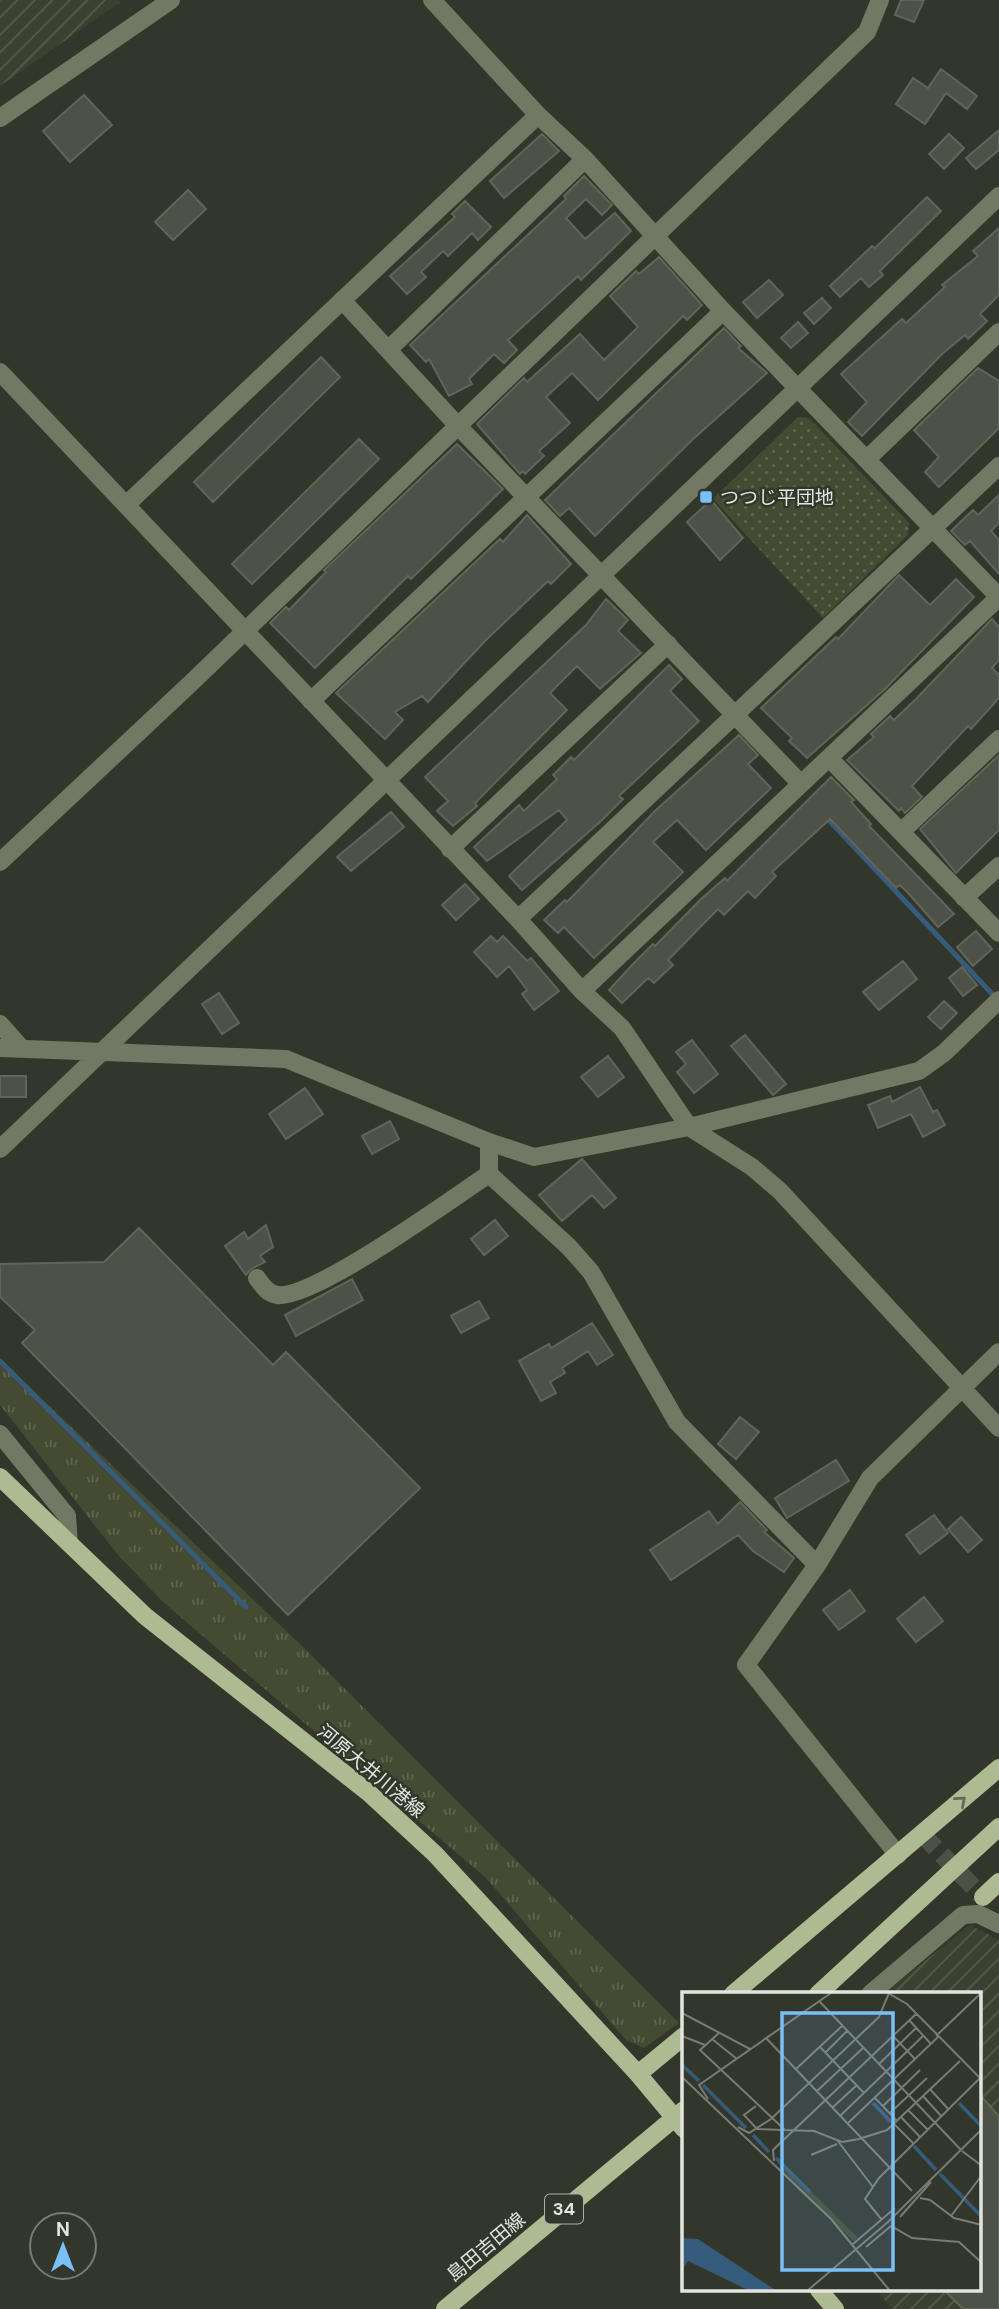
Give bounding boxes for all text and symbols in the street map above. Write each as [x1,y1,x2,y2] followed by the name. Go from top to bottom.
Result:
[720,485,834,510] place label: つつじ平団地
[698,489,714,505] marker: つつじ平団地
[312,1719,430,1823] street label: 河原大井川港線
[953,1797,966,1809] one-way arrow
[682,1992,982,2292] inset map
[545,2194,583,2224] road number: 34
[442,2207,530,2287] street label: 島田吉田線
[28,2211,98,2281] north arrow
[56,2217,70,2242] text: N

